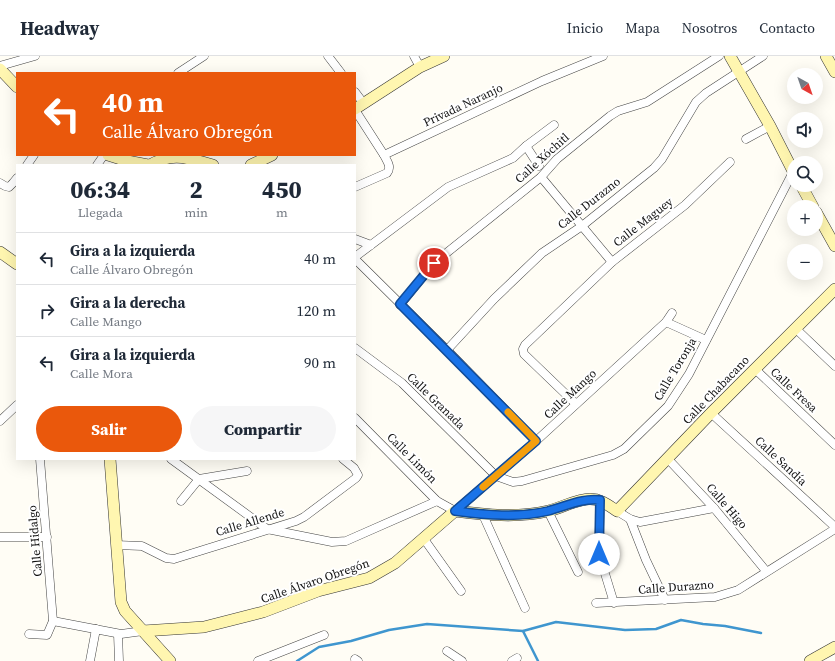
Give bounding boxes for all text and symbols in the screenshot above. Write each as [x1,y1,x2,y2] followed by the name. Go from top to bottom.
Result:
[20,15,99,41] text: Headway
[567,18,603,38] text: Inicio
[625,18,660,38] text: Mapa
[682,18,737,38] text: Nosotros
[759,18,815,38] text: Contacto
[787,68,823,104] north arrow
[787,68,823,280] map controls
[421,79,506,130] street label: Privada Naranjo
[102,83,164,121] text: 40 m
[36,88,88,140] icon: left
[787,112,823,148] button: sound
[102,119,273,144] text: Calle Álvaro Obregón
[511,129,573,187] street label: Calle Xóchitl
[787,156,823,192] button: search
[70,173,130,206] text: 06:34
[190,173,203,206] text: 2
[262,173,302,206] text: 450
[554,173,624,233] street label: Calle Durazno
[610,193,677,250] street label: Calle Maguey
[787,200,823,236] button: +
[78,204,123,221] text: Llegada
[184,204,208,221] text: min
[276,204,288,221] text: m
[70,240,195,261] text: Gira a la izquierda
[787,244,823,280] button: −
[417,246,451,280] pin
[36,248,58,270] icon: left
[304,248,336,269] text: 40 m
[423,252,445,274] icon: arrive
[70,261,193,278] text: Calle Álvaro Obregón
[70,292,185,313] text: Gira a la derecha
[36,300,58,322] icon: right
[296,300,336,321] text: 120 m
[70,313,142,330] text: Calle Mango
[650,334,701,403] street label: Calle Toronja
[70,344,195,365] text: Gira a la izquierda
[36,352,58,374] icon: left
[304,352,336,373] text: 90 m
[679,352,753,428] street label: Calle Chabacano
[767,364,822,417] street label: Calle Fresa
[70,365,133,382] text: Calle Mora
[540,365,600,422] street label: Calle Mango
[403,369,469,433] street label: Calle Granada
[36,406,182,452] button: Salir
[190,406,336,452] button: Compartir
[383,429,441,487] street label: Calle Limón
[752,433,811,490] street label: Calle Sandía
[703,480,752,532] street label: Calle Higo
[24,504,46,577] street label: Calle Hidalgo
[214,504,286,540] street label: Calle Allende
[578,533,620,575] position arrow
[259,555,371,607] street label: Calle Álvaro Obregón
[638,576,715,598] street label: Calle Durazno

